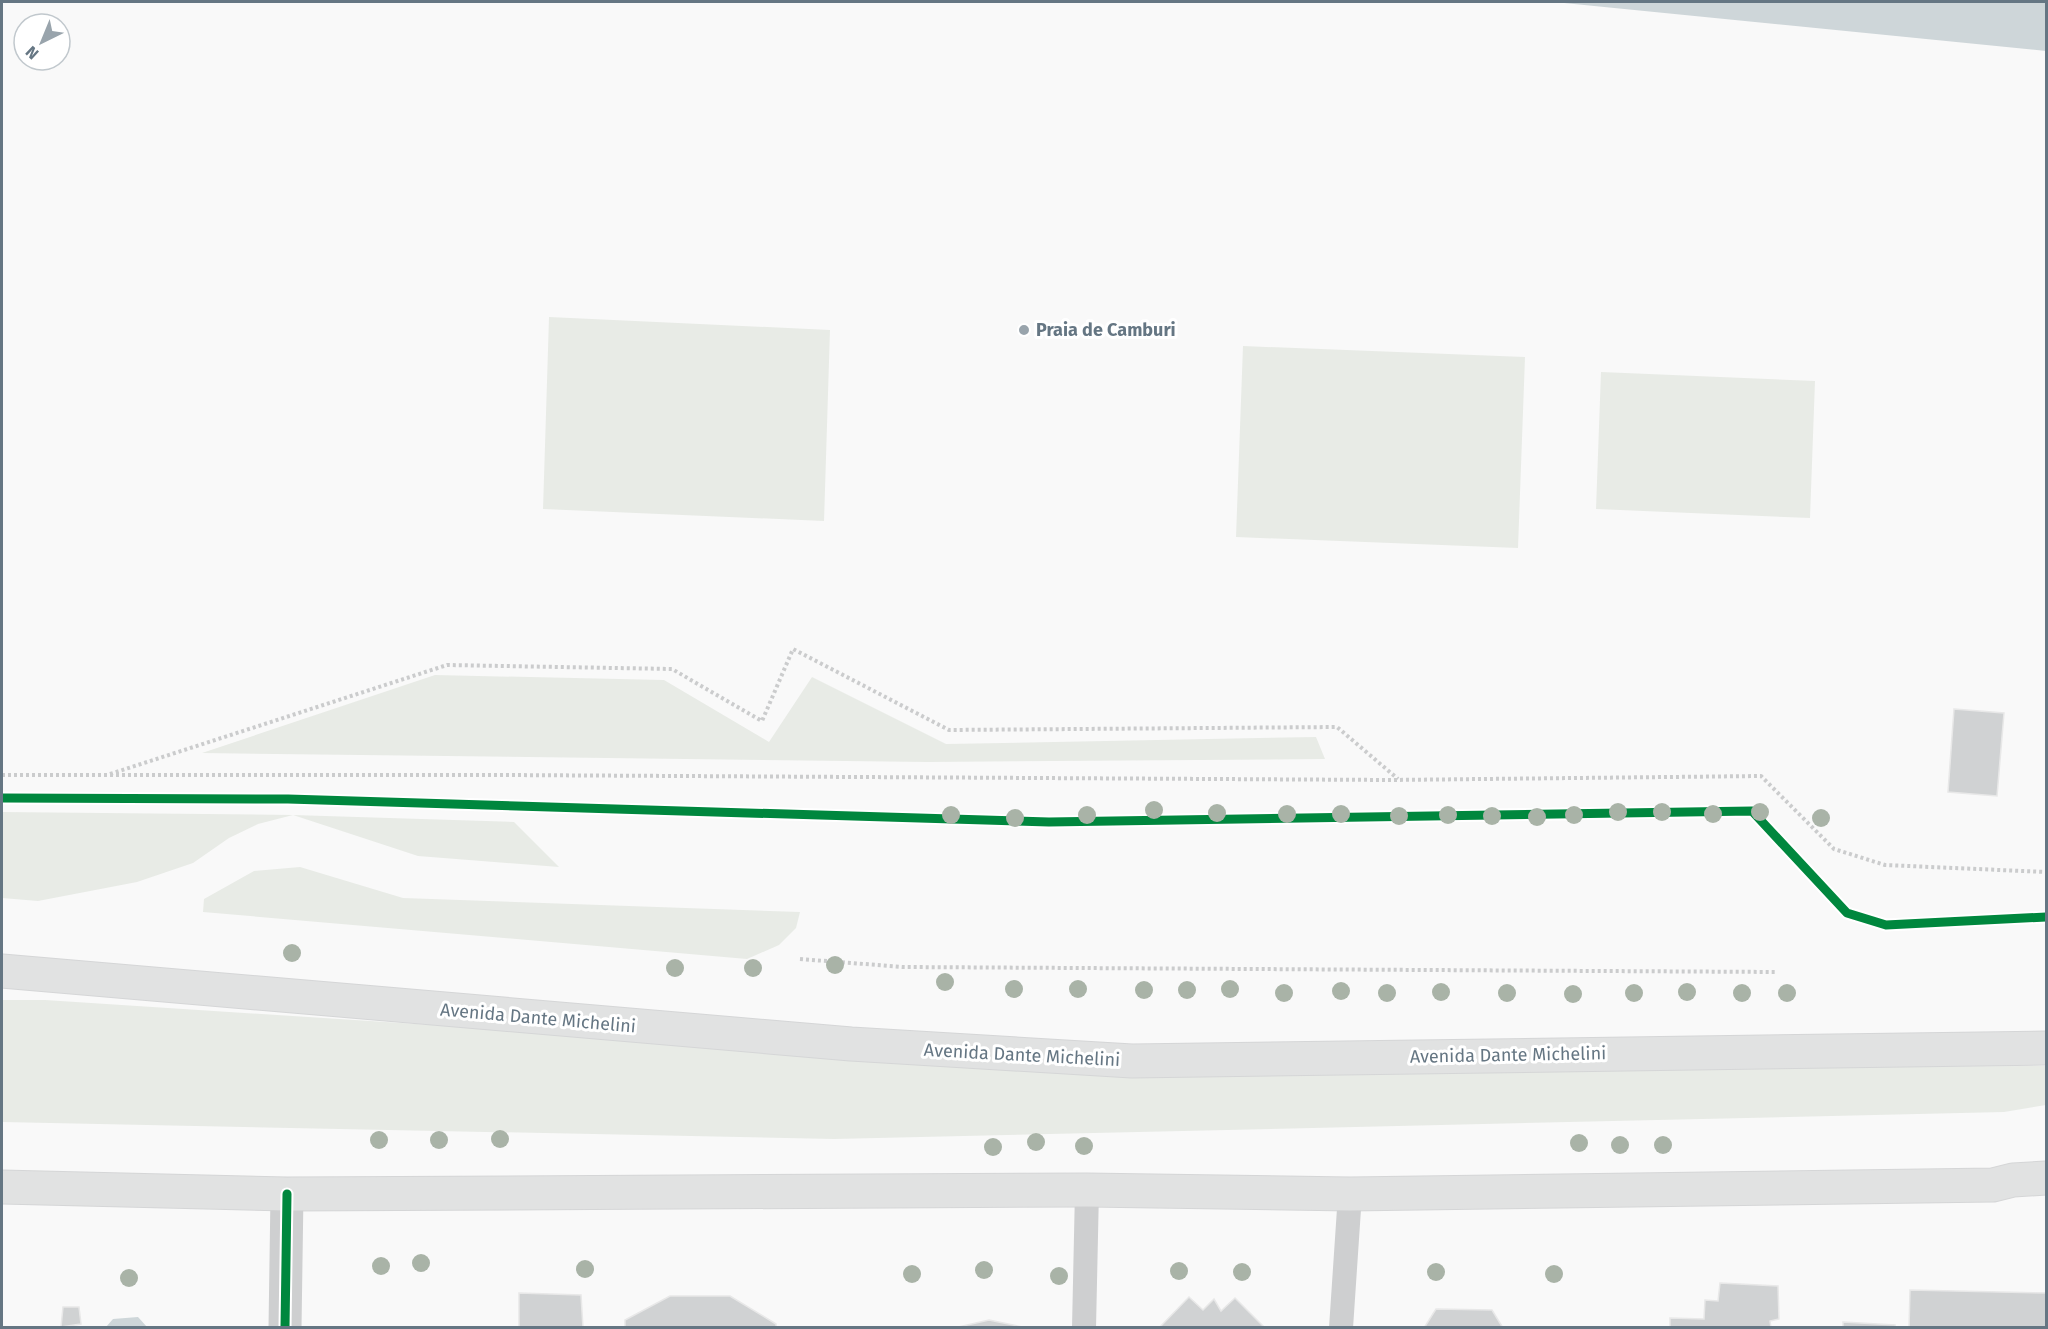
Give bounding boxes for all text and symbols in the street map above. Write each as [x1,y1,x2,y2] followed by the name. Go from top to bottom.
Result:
[12,12,72,72] north arrow
[22,42,42,63] text: N
[1036,319,1176,341] place label: Praia de Camburi
[1017,323,1031,337] marker: Praia de Camburi
[439,998,637,1038] street label: Avenida Dante Michelini
[923,1039,1121,1071] street label: Avenida Dante Michelini
[1410,1042,1606,1068] street label: Avenida Dante Michelini

